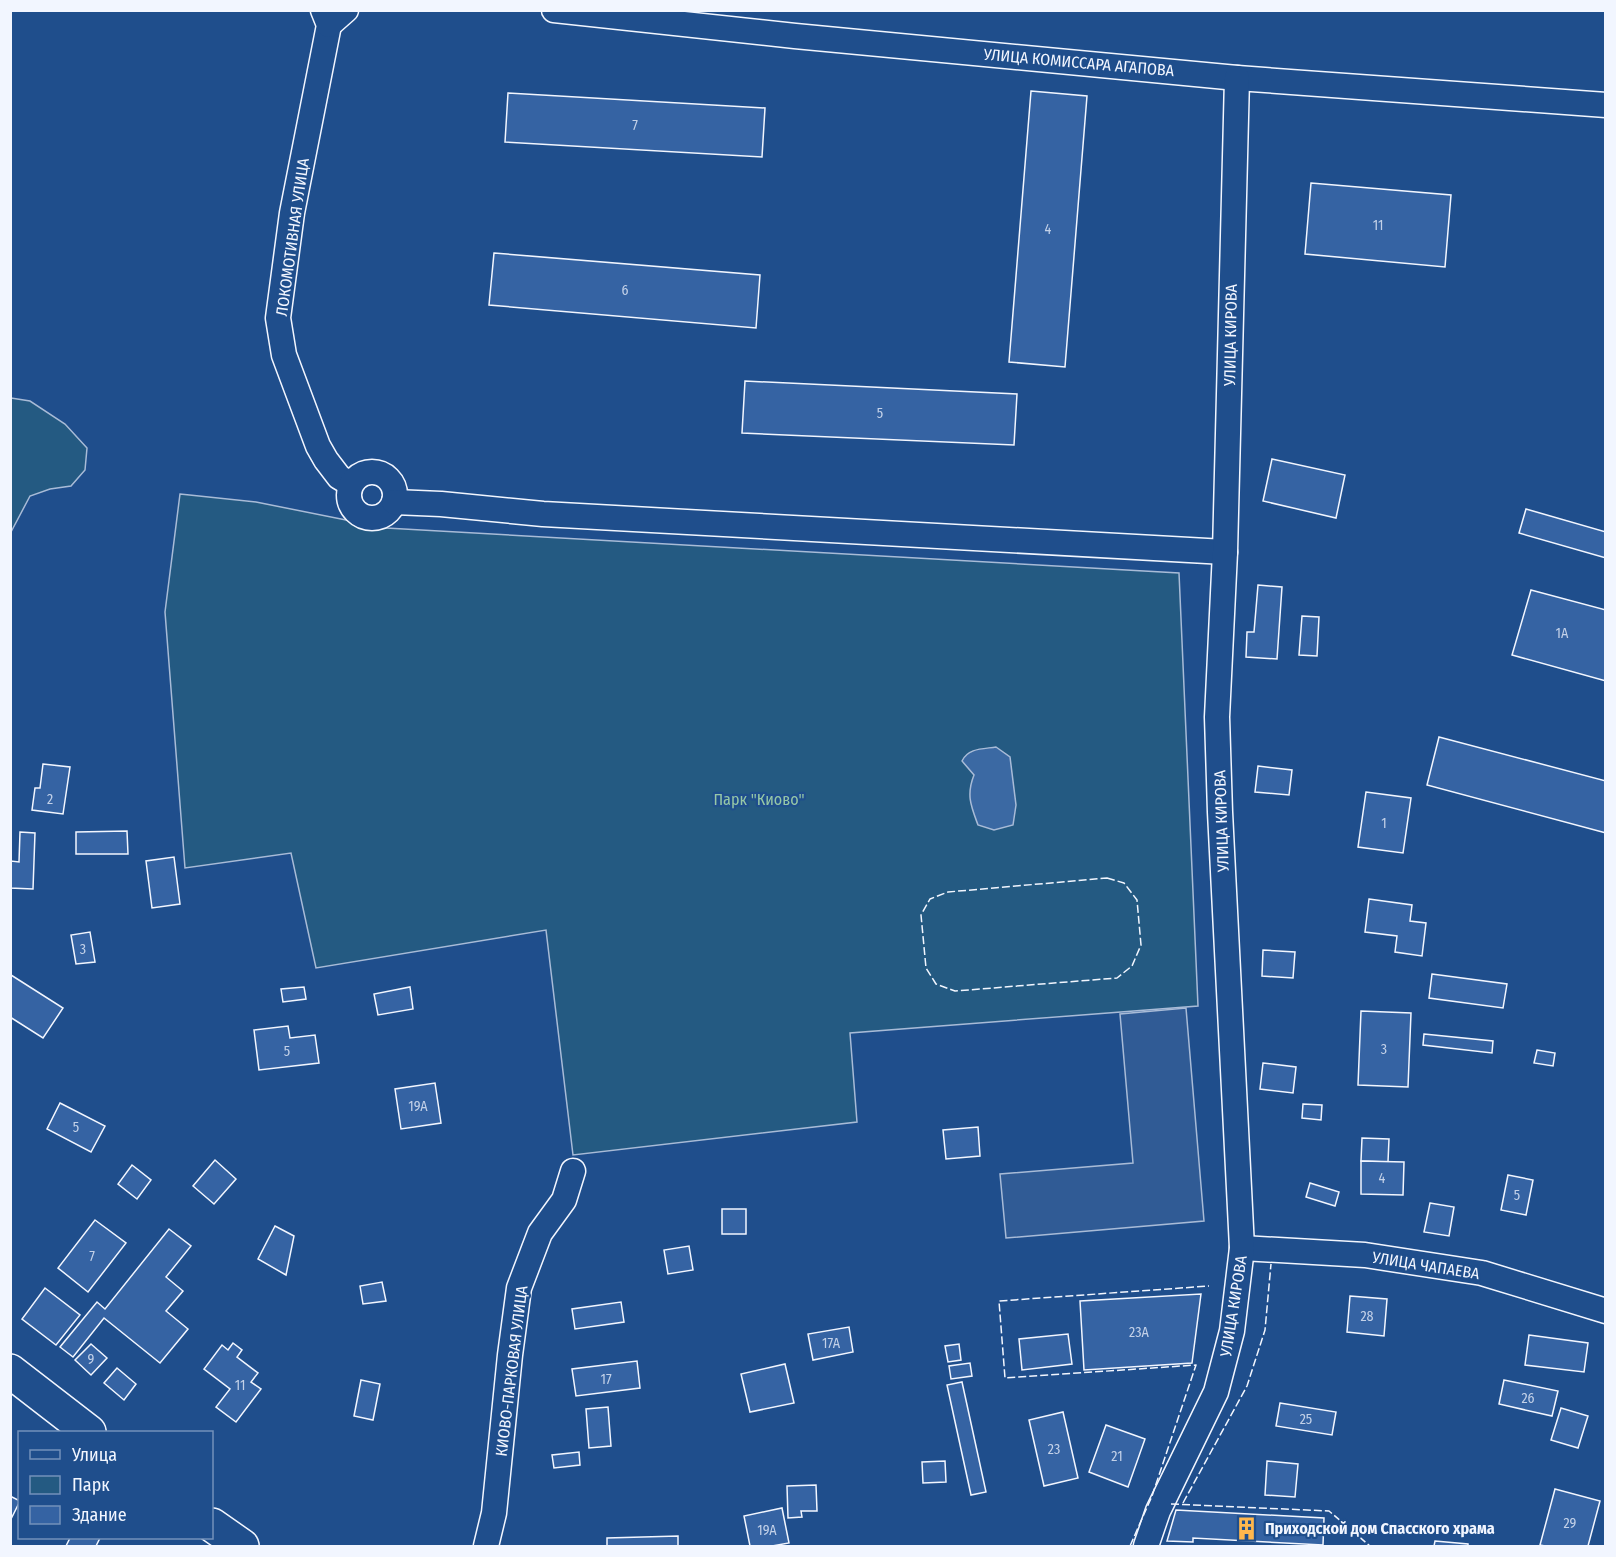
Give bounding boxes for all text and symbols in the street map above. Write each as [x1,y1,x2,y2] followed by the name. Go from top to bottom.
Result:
[982,45,1176,80] street label: УЛИЦА КОМИССАРА АГАПОВА
[632,117,638,134] house number: 7
[272,156,313,317] street label: ЛОКОМОТИВНАЯ УЛИЦА
[1373,217,1383,234] house number: 11
[1045,221,1052,238] house number: 4
[622,282,629,299] house number: 6
[1220,283,1241,387] street label: УЛИЦА КИРОВА
[877,405,883,422] house number: 5
[1556,625,1569,642] house number: 1А
[1210,769,1233,873] street label: УЛИЦА КИРОВА
[713,790,805,809] park label: Парк "Киово"
[47,791,53,808] house number: 2
[1381,815,1387,832] house number: 1
[80,941,86,958] house number: 3
[1381,1041,1387,1058] house number: 3
[284,1043,290,1060] house number: 5
[408,1098,428,1115] house number: 19А
[73,1119,79,1136] house number: 5
[1379,1170,1386,1187] house number: 4
[1514,1187,1520,1204] house number: 5
[1370,1247,1481,1283] street label: УЛИЦА ЧАПАЕВА
[89,1248,95,1265] house number: 7
[1216,1254,1251,1359] street label: УЛИЦА КИРОВА
[492,1284,531,1458] street label: КИОВО-ПАРКОВАЯ УЛИЦА
[1360,1308,1374,1325] house number: 28
[1129,1324,1150,1341] house number: 23А
[822,1335,841,1352] house number: 17А
[88,1351,95,1368] house number: 9
[600,1371,612,1388] house number: 17
[235,1377,245,1394] house number: 11
[1521,1390,1535,1407] house number: 26
[1300,1411,1312,1428] house number: 25
[18,1431,213,1539] legend
[1048,1441,1060,1458] house number: 23
[71,1444,117,1466] text: Улица
[1111,1448,1123,1465] house number: 21
[72,1474,110,1496] text: Парк
[72,1504,127,1526] text: Здание
[1234,1515,1260,1541] building icon: Приходской дом Спасского храма
[1564,1515,1577,1532] house number: 29
[1265,1519,1495,1538] place label: Приходской дом Спасского храма
[757,1522,777,1539] house number: 19А

